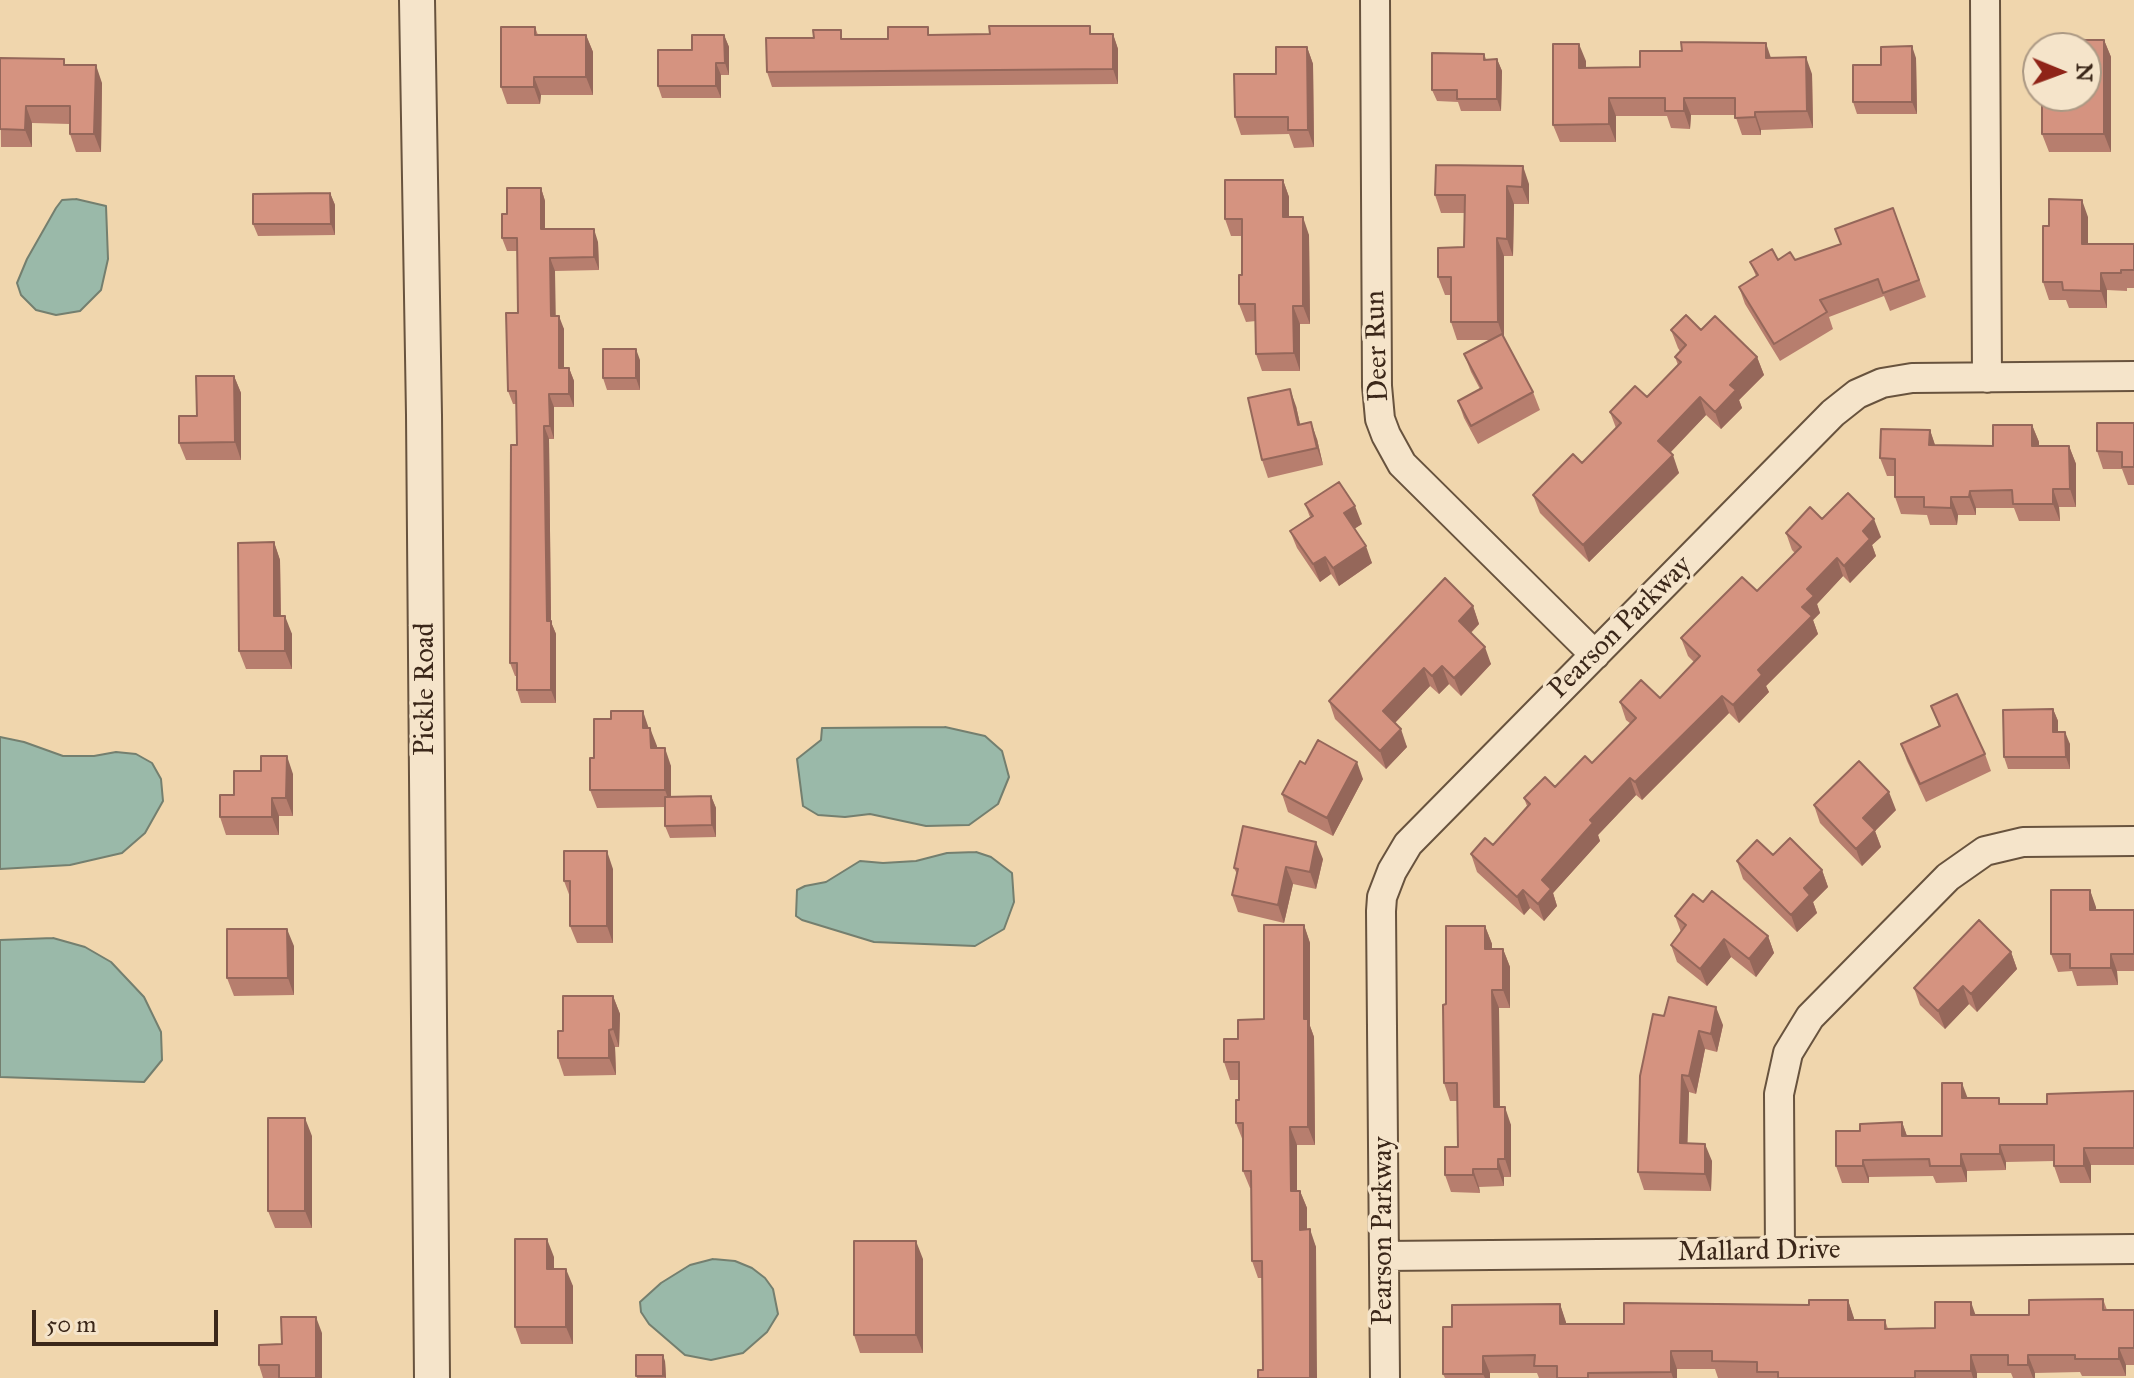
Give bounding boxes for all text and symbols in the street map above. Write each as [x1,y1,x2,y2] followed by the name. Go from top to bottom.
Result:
[2022,32,2102,112] north arrow
[2071,63,2098,82] text: N
[1359,290,1397,402] street label: Deer Run
[1542,549,1700,707] street label: Pearson Parkway
[409,622,443,756] street label: Pickle Road
[1367,1137,1401,1325] street label: Pearson Parkway
[1677,1234,1841,1270] street label: Mallard Drive
[36,1294,222,1344] scale bar
[46,1309,96,1339] text: 50 m

